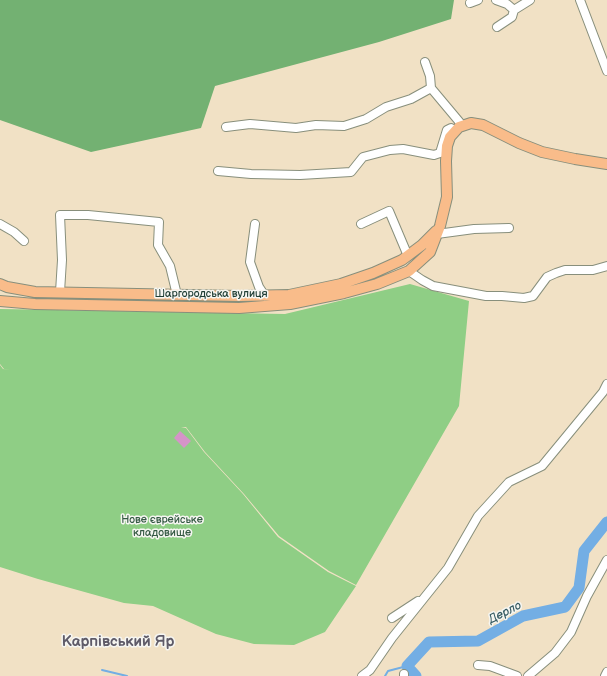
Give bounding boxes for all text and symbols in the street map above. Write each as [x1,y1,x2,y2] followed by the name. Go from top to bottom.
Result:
[154,287,268,301] street label: Шаргородська вулиця
[121,513,203,539] park label: Нове єврейське кладовище
[486,599,524,627] water label: Дерло
[62,633,174,651] district label: Карпівський Яр

